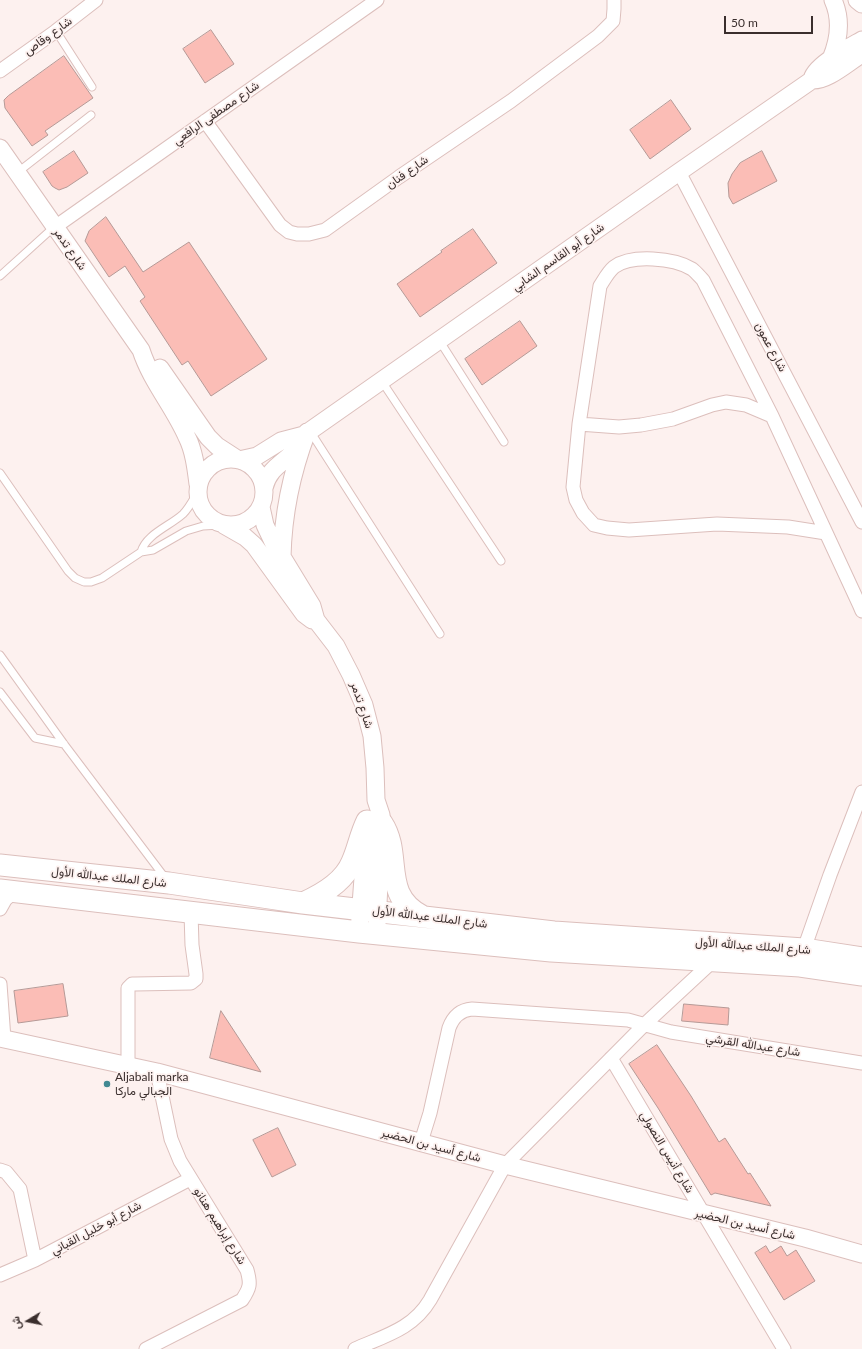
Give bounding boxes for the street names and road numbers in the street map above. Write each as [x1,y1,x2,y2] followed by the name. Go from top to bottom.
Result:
[21,14,75,58] street label: شارع وقاص
[170,78,262,148] street label: شارع مصطفى الرافعي
[383,152,431,192] street label: شارع فنان
[509,220,607,294] street label: شارع أبو القاسم الشابي
[50,225,90,273] street label: شارع تدمر
[752,320,790,374] street label: شارع عمون
[347,680,377,730] street label: شارع تدمر
[51,864,167,890] street label: شارع الملك عبدالله الأول
[372,903,488,931] street label: شارع الملك عبدالله الأول
[695,935,811,957] street label: شارع الملك عبدالله الأول
[705,1030,801,1060] street label: شارع عبدالله القرشي
[637,1108,697,1196] street label: شارع أنيس النصولي
[380,1125,482,1165] street label: شارع أسيد بن الحضير
[191,1185,249,1267] street label: شارع إبراهيم هنانو
[48,1198,144,1258] street label: شارع أبو خليل القباني
[693,1205,797,1243] street label: شارع أسيد بن الحضير

